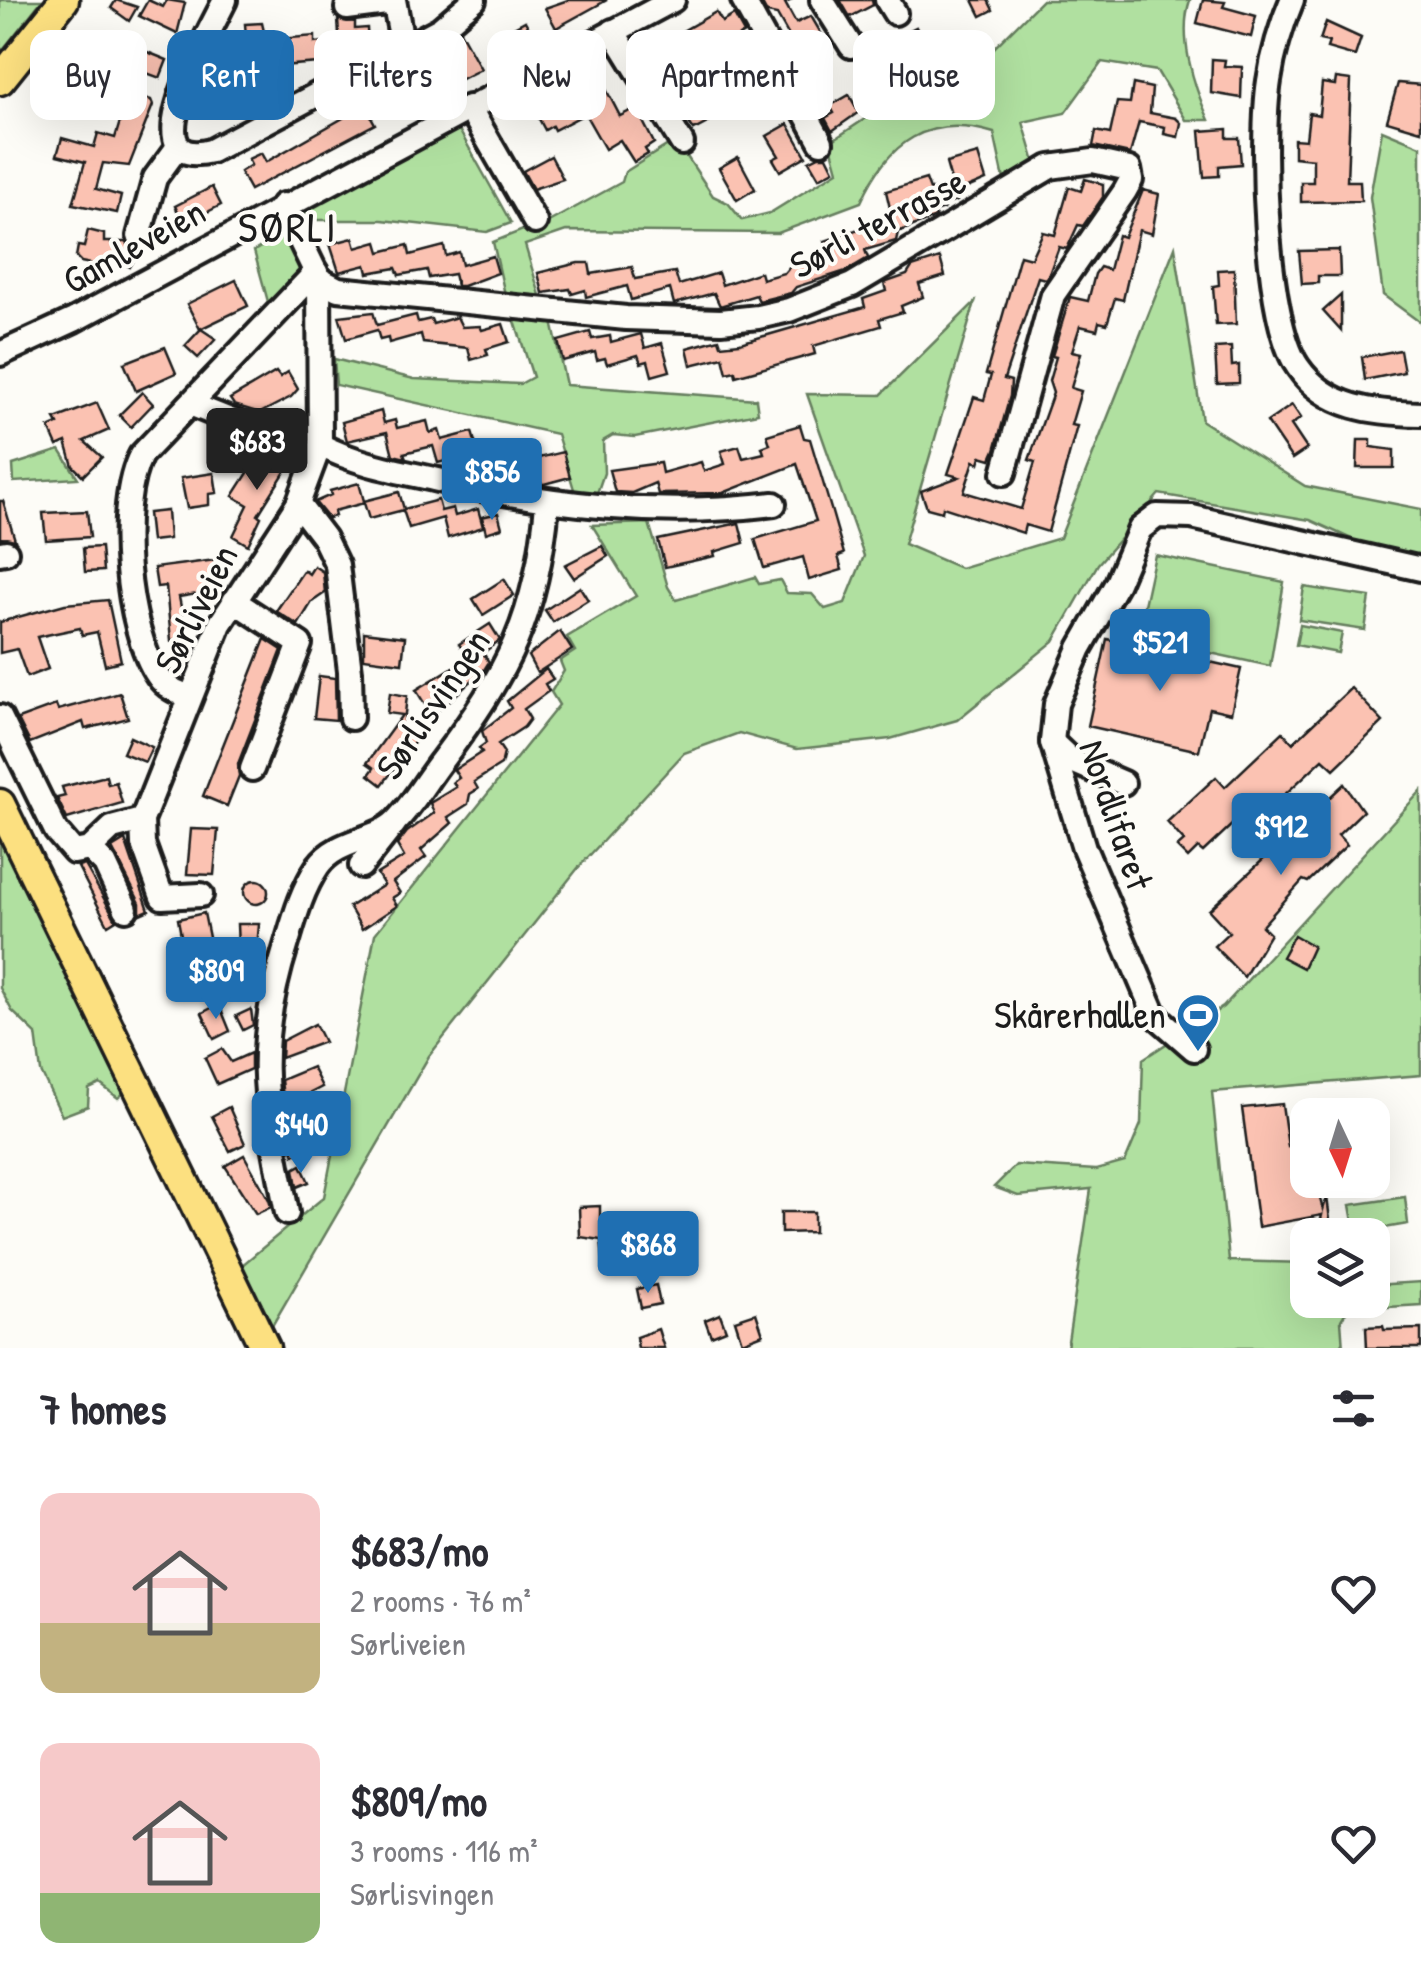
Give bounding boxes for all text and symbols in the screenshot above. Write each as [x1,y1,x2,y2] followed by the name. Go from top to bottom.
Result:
[30,30,147,120] chip: Buy
[167,30,294,120] chip: Rent
[314,30,467,120] chip: Filters
[487,30,606,120] chip: New
[626,30,833,120] chip: Apartment
[853,30,995,120] chip: House
[780,154,975,290] street label: Sørli terrasse
[53,185,214,306] street label: Gamleveien
[238,198,338,255] district label: SØRLI
[198,408,316,493] pin: $683
[228,419,286,462] text: $683
[433,438,551,523] pin: $856
[464,449,520,492] text: $856
[141,535,250,682] street label: Sørliveien
[1101,609,1219,694] pin: $521
[363,618,502,789] street label: Sørlisvingen
[1132,620,1188,663] text: $521
[1067,733,1167,897] street label: Nordlifaret
[1222,793,1340,878] pin: $912
[1254,804,1308,847] text: $912
[157,937,275,1022] pin: $809
[188,948,244,991] text: $809
[994,988,1166,1040] place label: Skårerhallen
[1175,992,1221,1053] sports icon: Skårerhallen
[242,1091,360,1176] pin: $440
[1290,1098,1390,1198] north arrow
[1290,1098,1390,1318] map controls
[274,1102,328,1145] text: $440
[589,1211,707,1296] pin: $868
[1290,1218,1390,1318] button: layers
[620,1222,676,1265] text: $868
[40,1380,166,1437] text: 7 homes
[1326,1381,1381,1436] icon: filters
[350,1522,488,1579] text: $683/mo
[120,1533,240,1653] icon: home
[1326,1566,1381,1621] icon: heart
[350,1579,531,1622] text: 2 rooms · 76 m²
[350,1622,466,1665] text: Sørliveien
[350,1772,487,1829] text: $809/mo
[120,1783,240,1903] icon: home
[1326,1816,1381,1871] icon: heart
[350,1829,538,1872] text: 3 rooms · 116 m²
[350,1872,494,1915] text: Sørlisvingen

